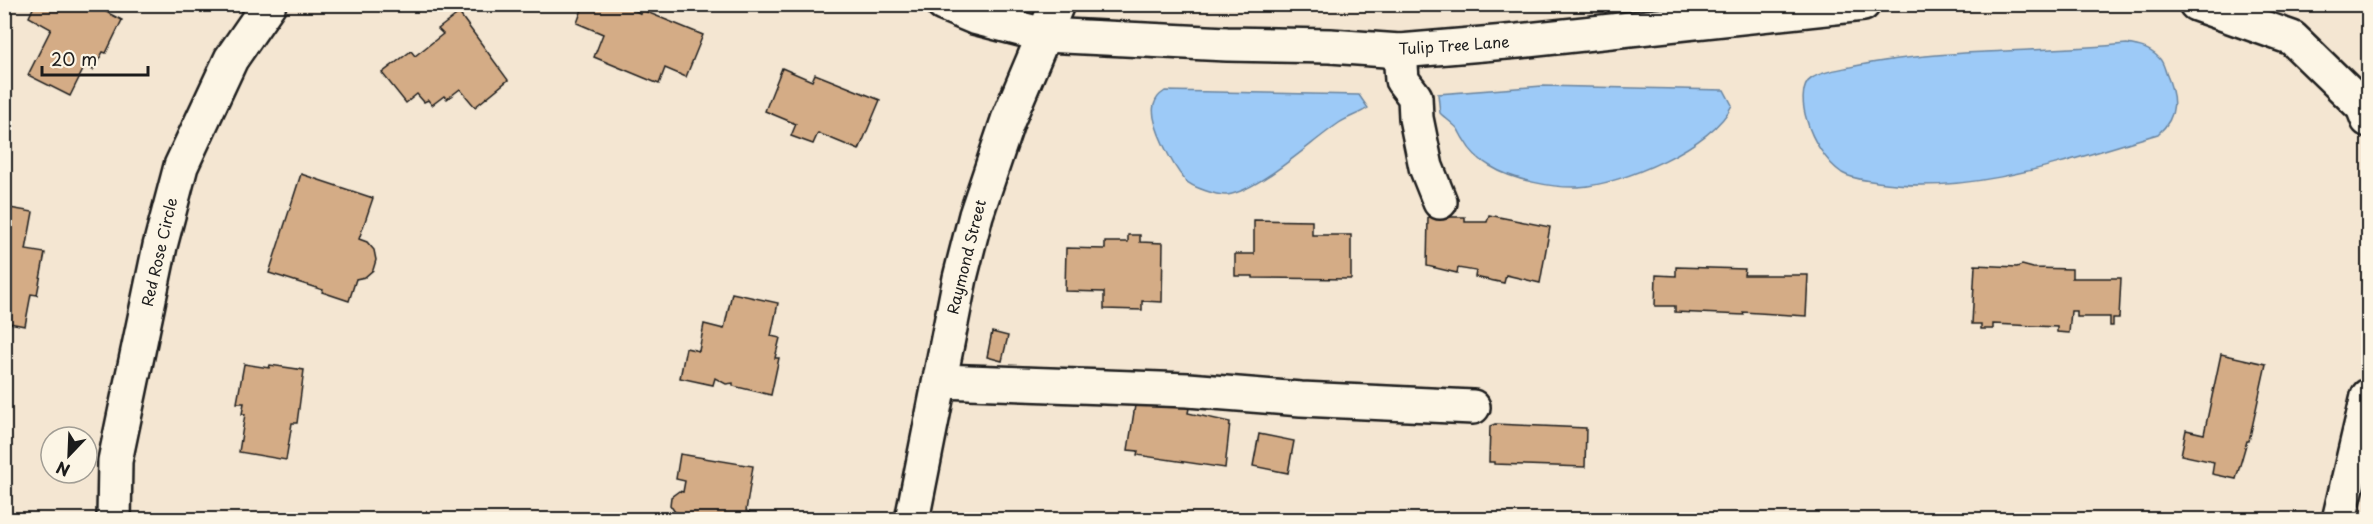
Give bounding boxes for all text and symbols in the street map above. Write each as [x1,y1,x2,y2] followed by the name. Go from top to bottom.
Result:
[1398,29,1510,60] street label: Tulip Tree Lane
[42,39,148,77] scale bar
[51,45,97,72] text: 20 m
[135,195,182,308] street label: Red Rose Circle
[940,197,991,316] street label: Raymond Street
[39,425,99,485] north arrow
[52,456,73,483] text: N

